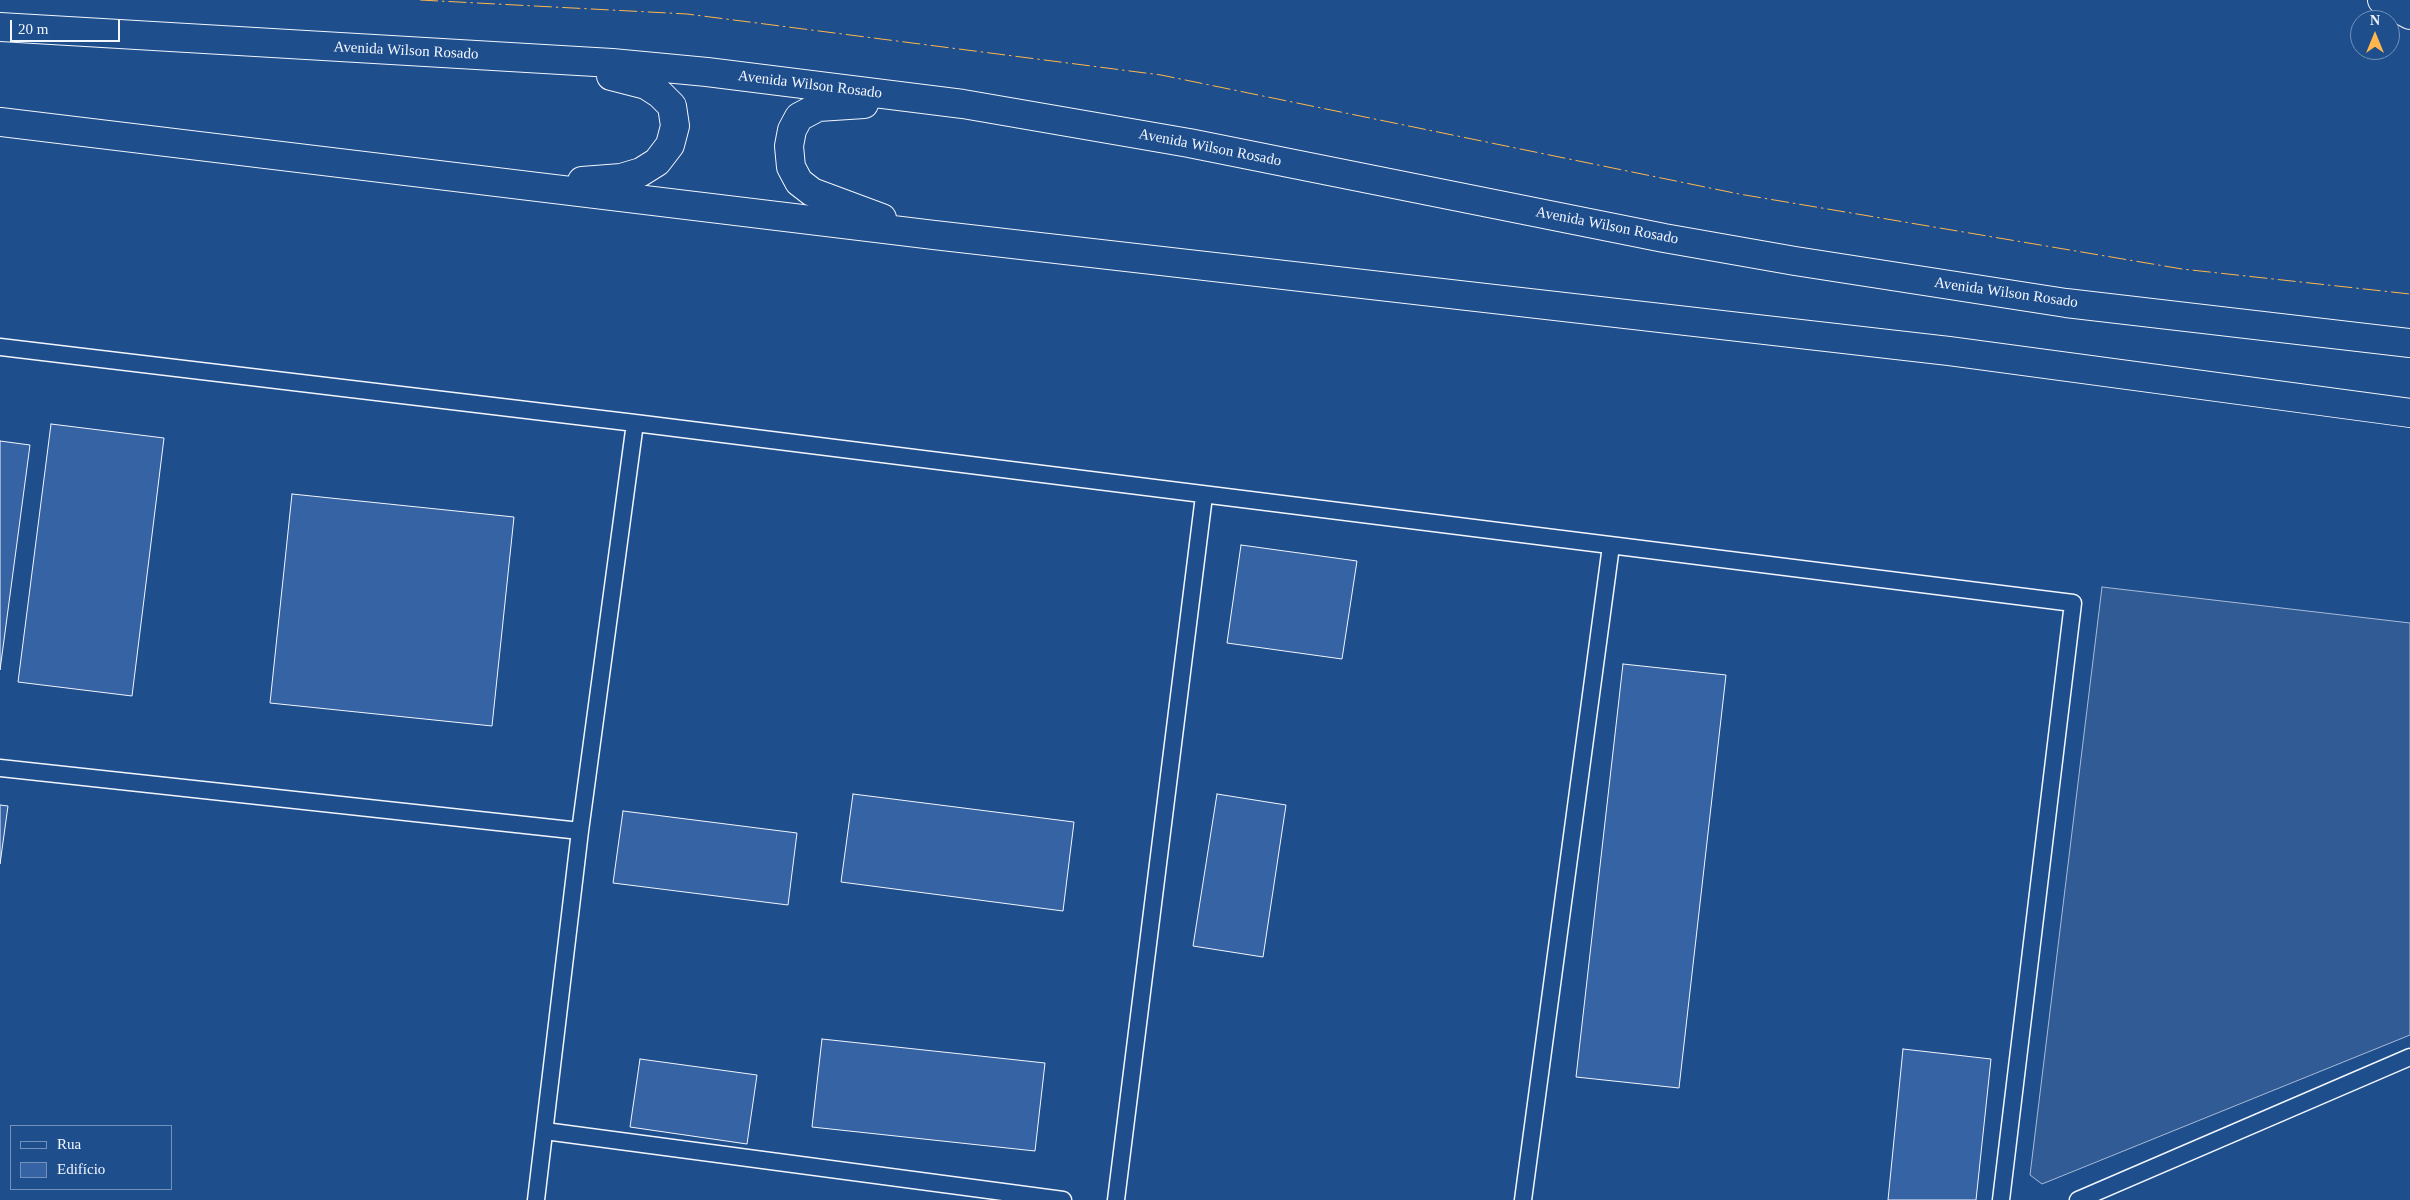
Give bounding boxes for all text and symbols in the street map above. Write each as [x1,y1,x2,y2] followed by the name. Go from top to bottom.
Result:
[12,10,122,42] scale bar
[2350,10,2400,60] north arrow
[2370,13,2380,28] text: N
[18,21,48,37] text: 20 m
[333,38,479,64] street label: Avenida Wilson Rosado
[737,67,883,103] street label: Avenida Wilson Rosado
[1137,125,1283,171] street label: Avenida Wilson Rosado
[1534,203,1680,249] street label: Avenida Wilson Rosado
[1933,274,2079,312] street label: Avenida Wilson Rosado
[10,1125,172,1190] legend
[57,1136,81,1152] text: Rua
[57,1161,105,1177] text: Edifício

